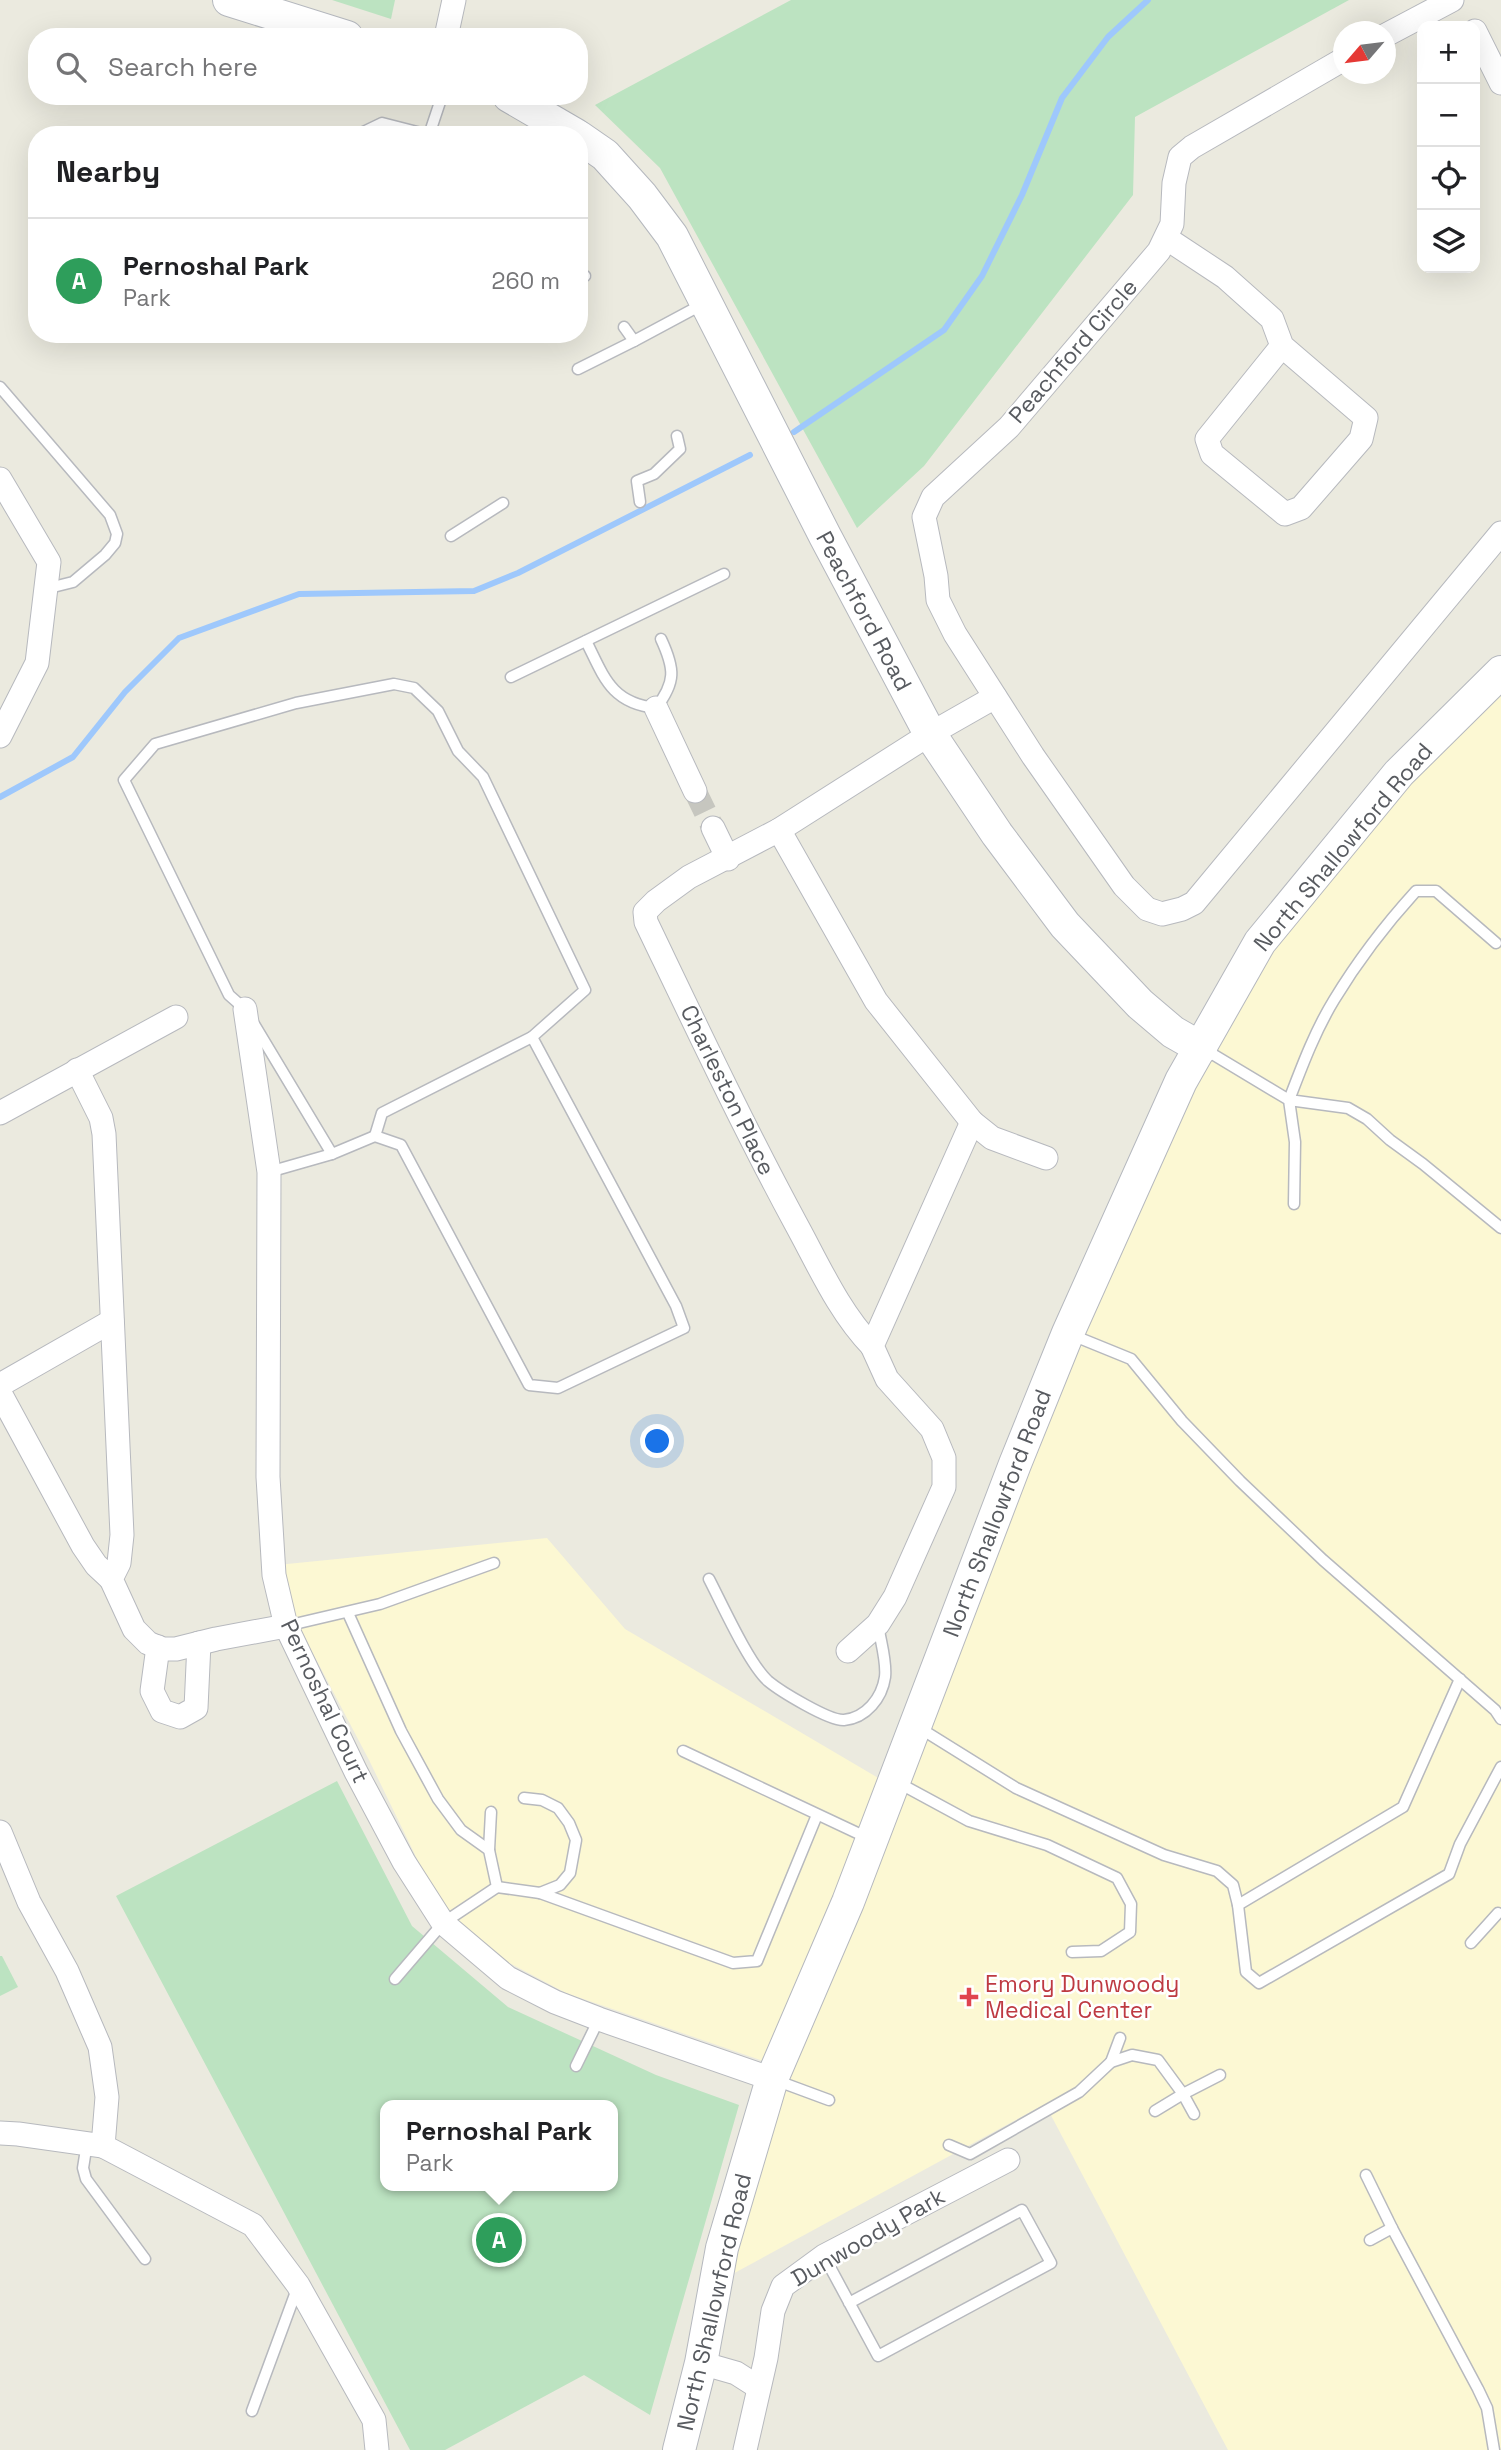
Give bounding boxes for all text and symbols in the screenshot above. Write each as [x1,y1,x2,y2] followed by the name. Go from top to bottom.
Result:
[1333,21,1396,84] north arrow
[1417,21,1480,273] map controls
[1417,21,1480,84] button: +
[28,28,588,105] search box
[52,48,90,86] icon: search
[108,50,258,84] text: Search here
[1417,84,1480,147] button: −
[1417,147,1480,210] button: locate
[56,152,160,191] text: Nearby
[1417,210,1480,273] button: layers
[123,249,309,283] text: Pernoshal Park
[72,266,86,296] text: A
[492,266,560,296] text: 260 m
[1002,272,1144,430] street label: Peachford Circle
[123,283,171,313] text: Park
[809,526,919,696] street label: Peachford Road
[1247,737,1439,957] street label: North Shallowford Road
[674,1000,782,1180] street label: Charleston Place
[936,1385,1058,1641] street label: North Shallowford Road
[640,1424,674,1458] your location
[274,1614,376,1788] street label: Pernoshal Court
[985,1969,1179,2025] place label: Emory Dunwoody Medical Center
[959,1987,979,2007] marker: Emory Dunwoody Medical Center
[380,2100,618,2191] popup
[406,2114,592,2148] text: Pernoshal Park
[406,2148,454,2178] text: Park
[670,2170,758,2434] street label: North Shallowford Road
[786,2181,950,2293] street label: Dunwoody Park
[476,2214,522,2266] pin: A

